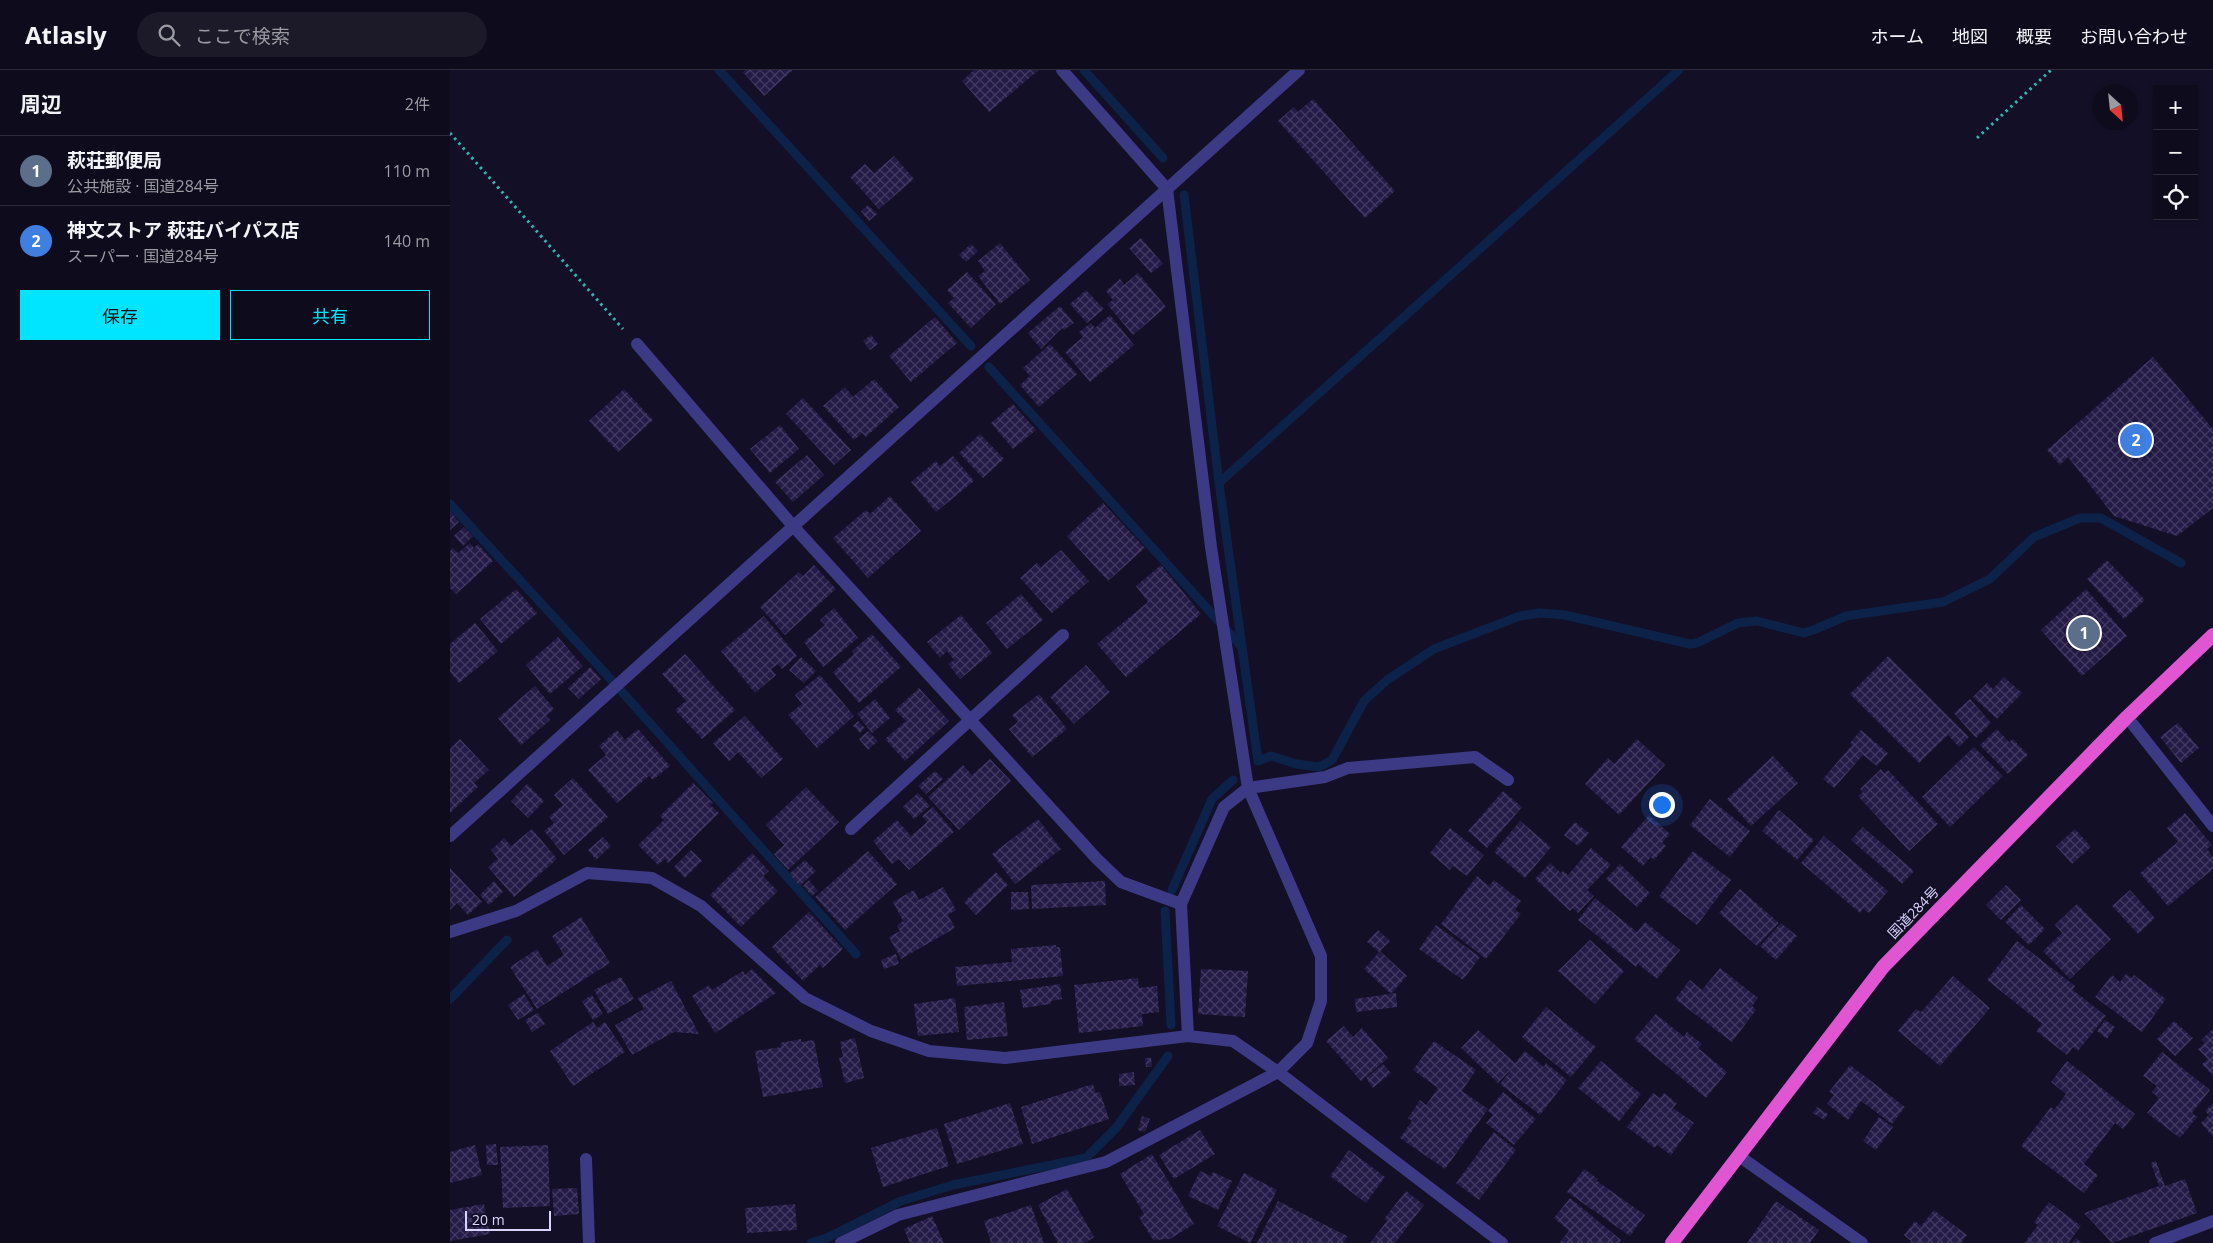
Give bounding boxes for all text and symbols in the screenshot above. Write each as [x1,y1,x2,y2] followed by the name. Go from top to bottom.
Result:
[137,12,487,57] search box
[25,18,107,51] text: Atlasly
[155,21,183,49] icon: search
[195,23,290,49] text: ここで検索
[1871,24,1924,48] text: ホーム
[1952,24,1988,48] text: 地図
[2016,24,2052,48] text: 概要
[2080,24,2188,48] text: お問い合わせ
[2093,85,2138,130] north arrow
[2153,85,2198,220] map controls
[2153,85,2198,130] button: +
[20,90,62,118] text: 周辺
[405,93,430,115] text: 2件
[2153,130,2198,175] button: −
[67,147,162,173] text: 萩荘郵便局
[31,160,41,182] text: 1
[384,160,430,182] text: 110 m
[67,175,219,197] text: 公共施設 · 国道284号
[2153,175,2198,220] button: locate
[67,217,300,243] text: 神文ストア 萩荘バイパス店
[31,230,41,252] text: 2
[384,230,430,252] text: 140 m
[67,245,219,267] text: スーパー · 国道284号
[20,290,220,340] button: 保存
[230,290,430,340] button: 共有
[2120,421,2152,459] pin: 2
[2068,614,2100,652] pin: 1
[1649,792,1675,818] your location
[1883,882,1943,942] street label: 国道284号
[465,1208,551,1231] scale bar
[472,1210,505,1229] text: 20 m

